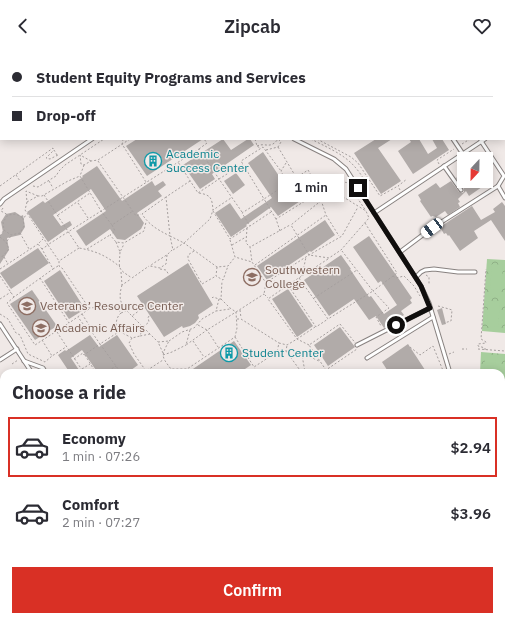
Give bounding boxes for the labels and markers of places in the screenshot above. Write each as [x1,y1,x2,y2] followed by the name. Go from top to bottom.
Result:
[166,146,249,175] place label: Academic Success Center
[143,151,163,171] building icon: Academic Success Center
[265,262,340,291] place label: Southwestern College
[242,267,262,287] school or university icon: Southwestern College
[17,296,37,316] school or university icon: Veterans’ Resource Center
[40,298,184,313] place label: Veterans’ Resource Center
[31,318,51,338] school or university icon: Academic Affairs
[54,320,145,335] place label: Academic Affairs
[219,343,239,363] building icon: Student Center
[242,345,324,360] place label: Student Center

